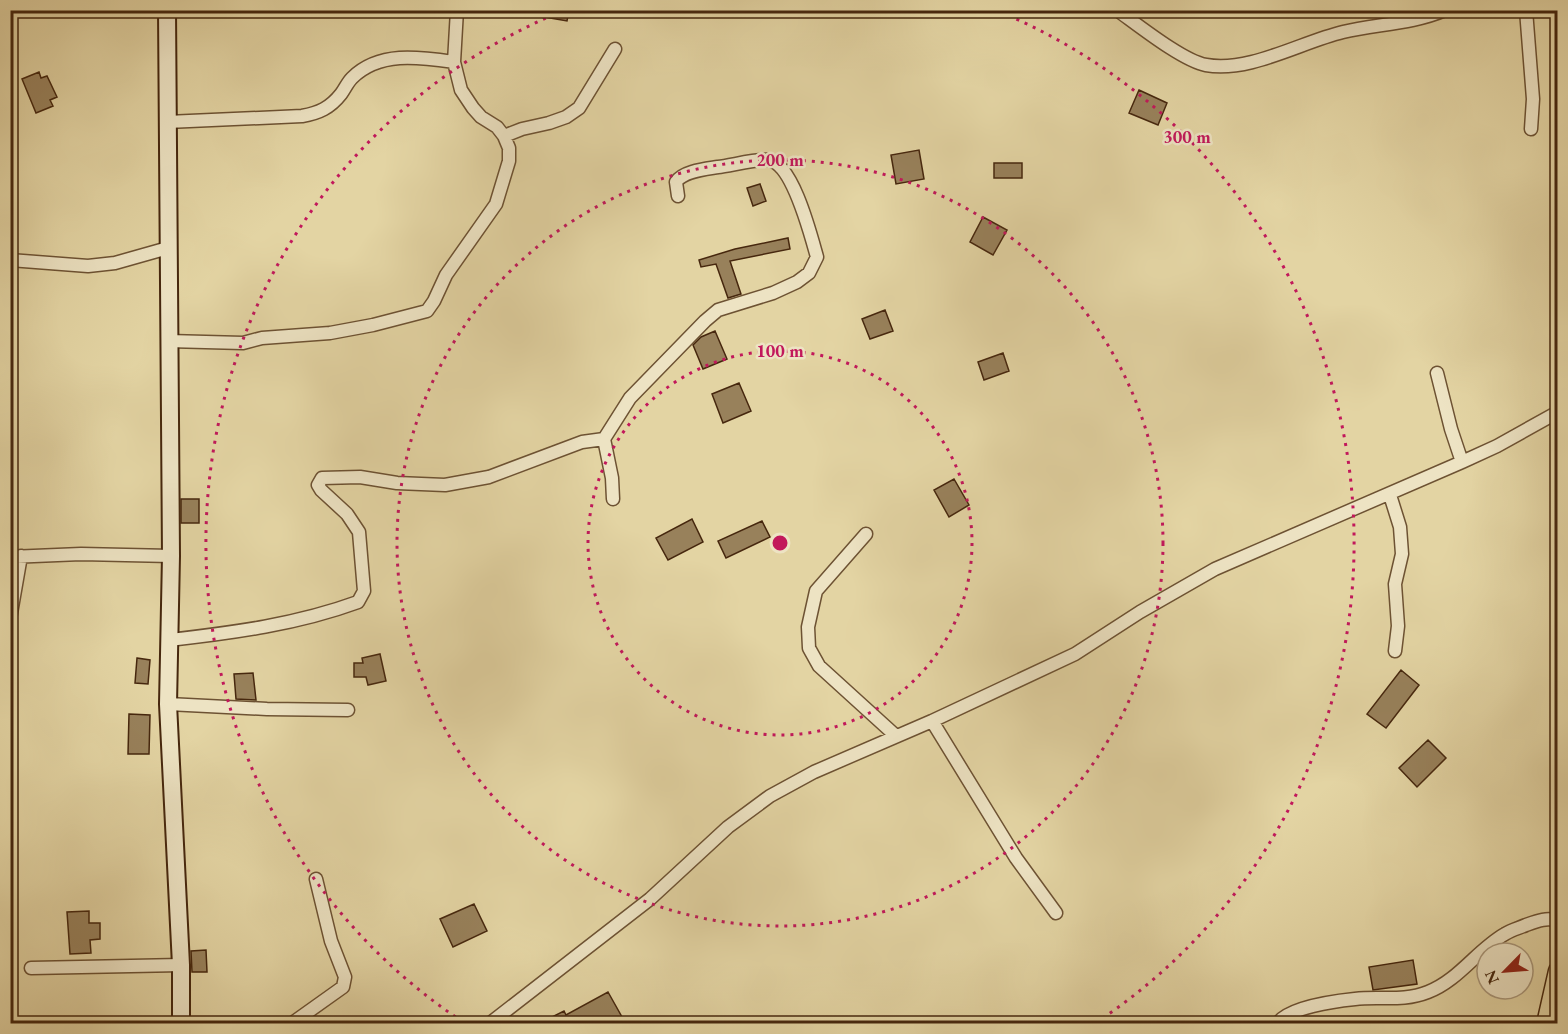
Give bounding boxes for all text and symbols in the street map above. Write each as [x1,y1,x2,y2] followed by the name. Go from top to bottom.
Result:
[1163,125,1211,148] text: 300 m
[756,148,804,171] text: 200 m
[756,339,804,362] text: 100 m
[770,533,790,553] centre of rings
[1475,941,1535,1001] north arrow
[1480,967,1504,987] text: N

